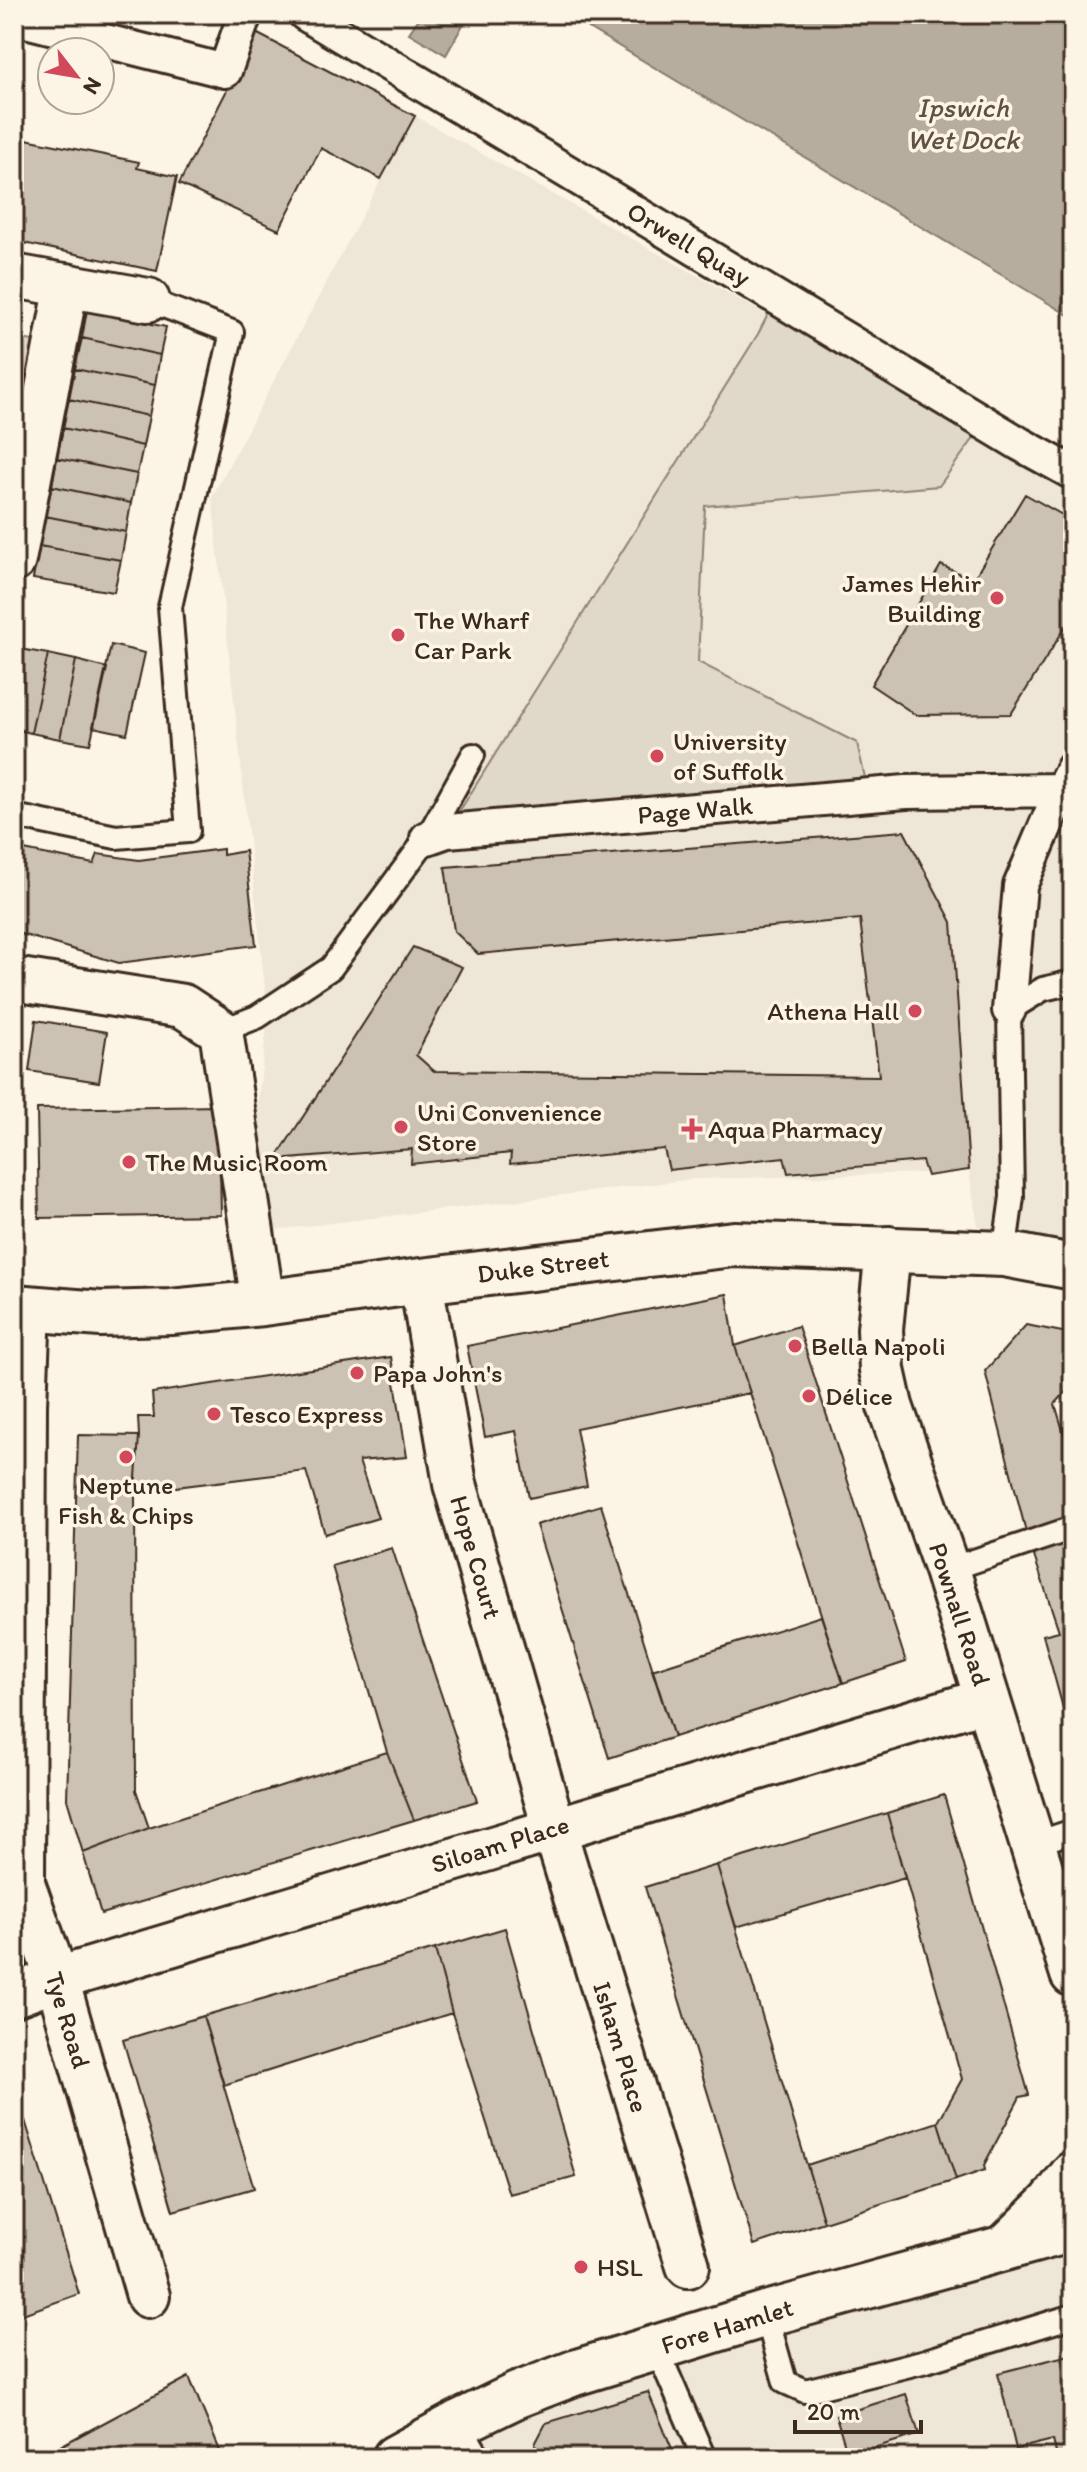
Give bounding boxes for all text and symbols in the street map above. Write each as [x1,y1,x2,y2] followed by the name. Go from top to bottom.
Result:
[36,36,116,116] north arrow
[77,73,108,99] text: N
[907,90,1021,156] water label: Ipswich Wet Dock
[621,195,757,293] street label: Orwell Quay
[842,567,982,629] place label: James Hehir Building
[988,589,1006,607] marker: James Hehir Building
[414,604,529,666] place label: The Wharf Car Park
[389,626,407,644] marker: The Wharf Car Park
[673,725,787,787] place label: University of Suffolk
[648,747,666,765] marker: University of Suffolk
[636,789,755,831] street label: Page Walk
[767,995,899,1027] place label: Athena Hall
[906,1002,924,1020] marker: Athena Hall
[417,1096,602,1158] place label: Uni Convenience Store
[708,1113,882,1145] place label: Aqua Pharmacy
[392,1118,410,1136] marker: Uni Convenience Store
[683,1120,701,1138] marker: Aqua Pharmacy
[145,1146,328,1178] place label: The Music Room
[120,1153,138,1171] marker: The Music Room
[475,1242,611,1290] street label: Duke Street
[811,1330,946,1362] place label: Bella Napoli
[786,1337,804,1355] marker: Bella Napoli
[373,1357,503,1389] place label: Papa John's
[348,1364,366,1382] marker: Papa John's
[825,1380,893,1412] place label: Délice
[800,1387,818,1405] marker: Délice
[230,1398,383,1430] place label: Tesco Express
[205,1405,223,1423] marker: Tesco Express
[117,1448,135,1466] marker: Neptune Fish & Chips
[58,1469,194,1531] place label: Neptune Fish & Chips
[443,1491,509,1623] street label: Hope Court
[922,1538,998,1690] street label: Pownall Road
[427,1808,573,1880] street label: Siloam Place
[38,1968,98,2072] street label: Tye Road
[586,1978,656,2116] street label: Isham Place
[597,2251,643,2283] place label: HSL
[572,2258,590,2276] marker: HSL
[657,2291,797,2361] street label: Fore Hamlet
[795,2384,921,2434] scale bar
[807,2397,860,2426] text: 20 m

